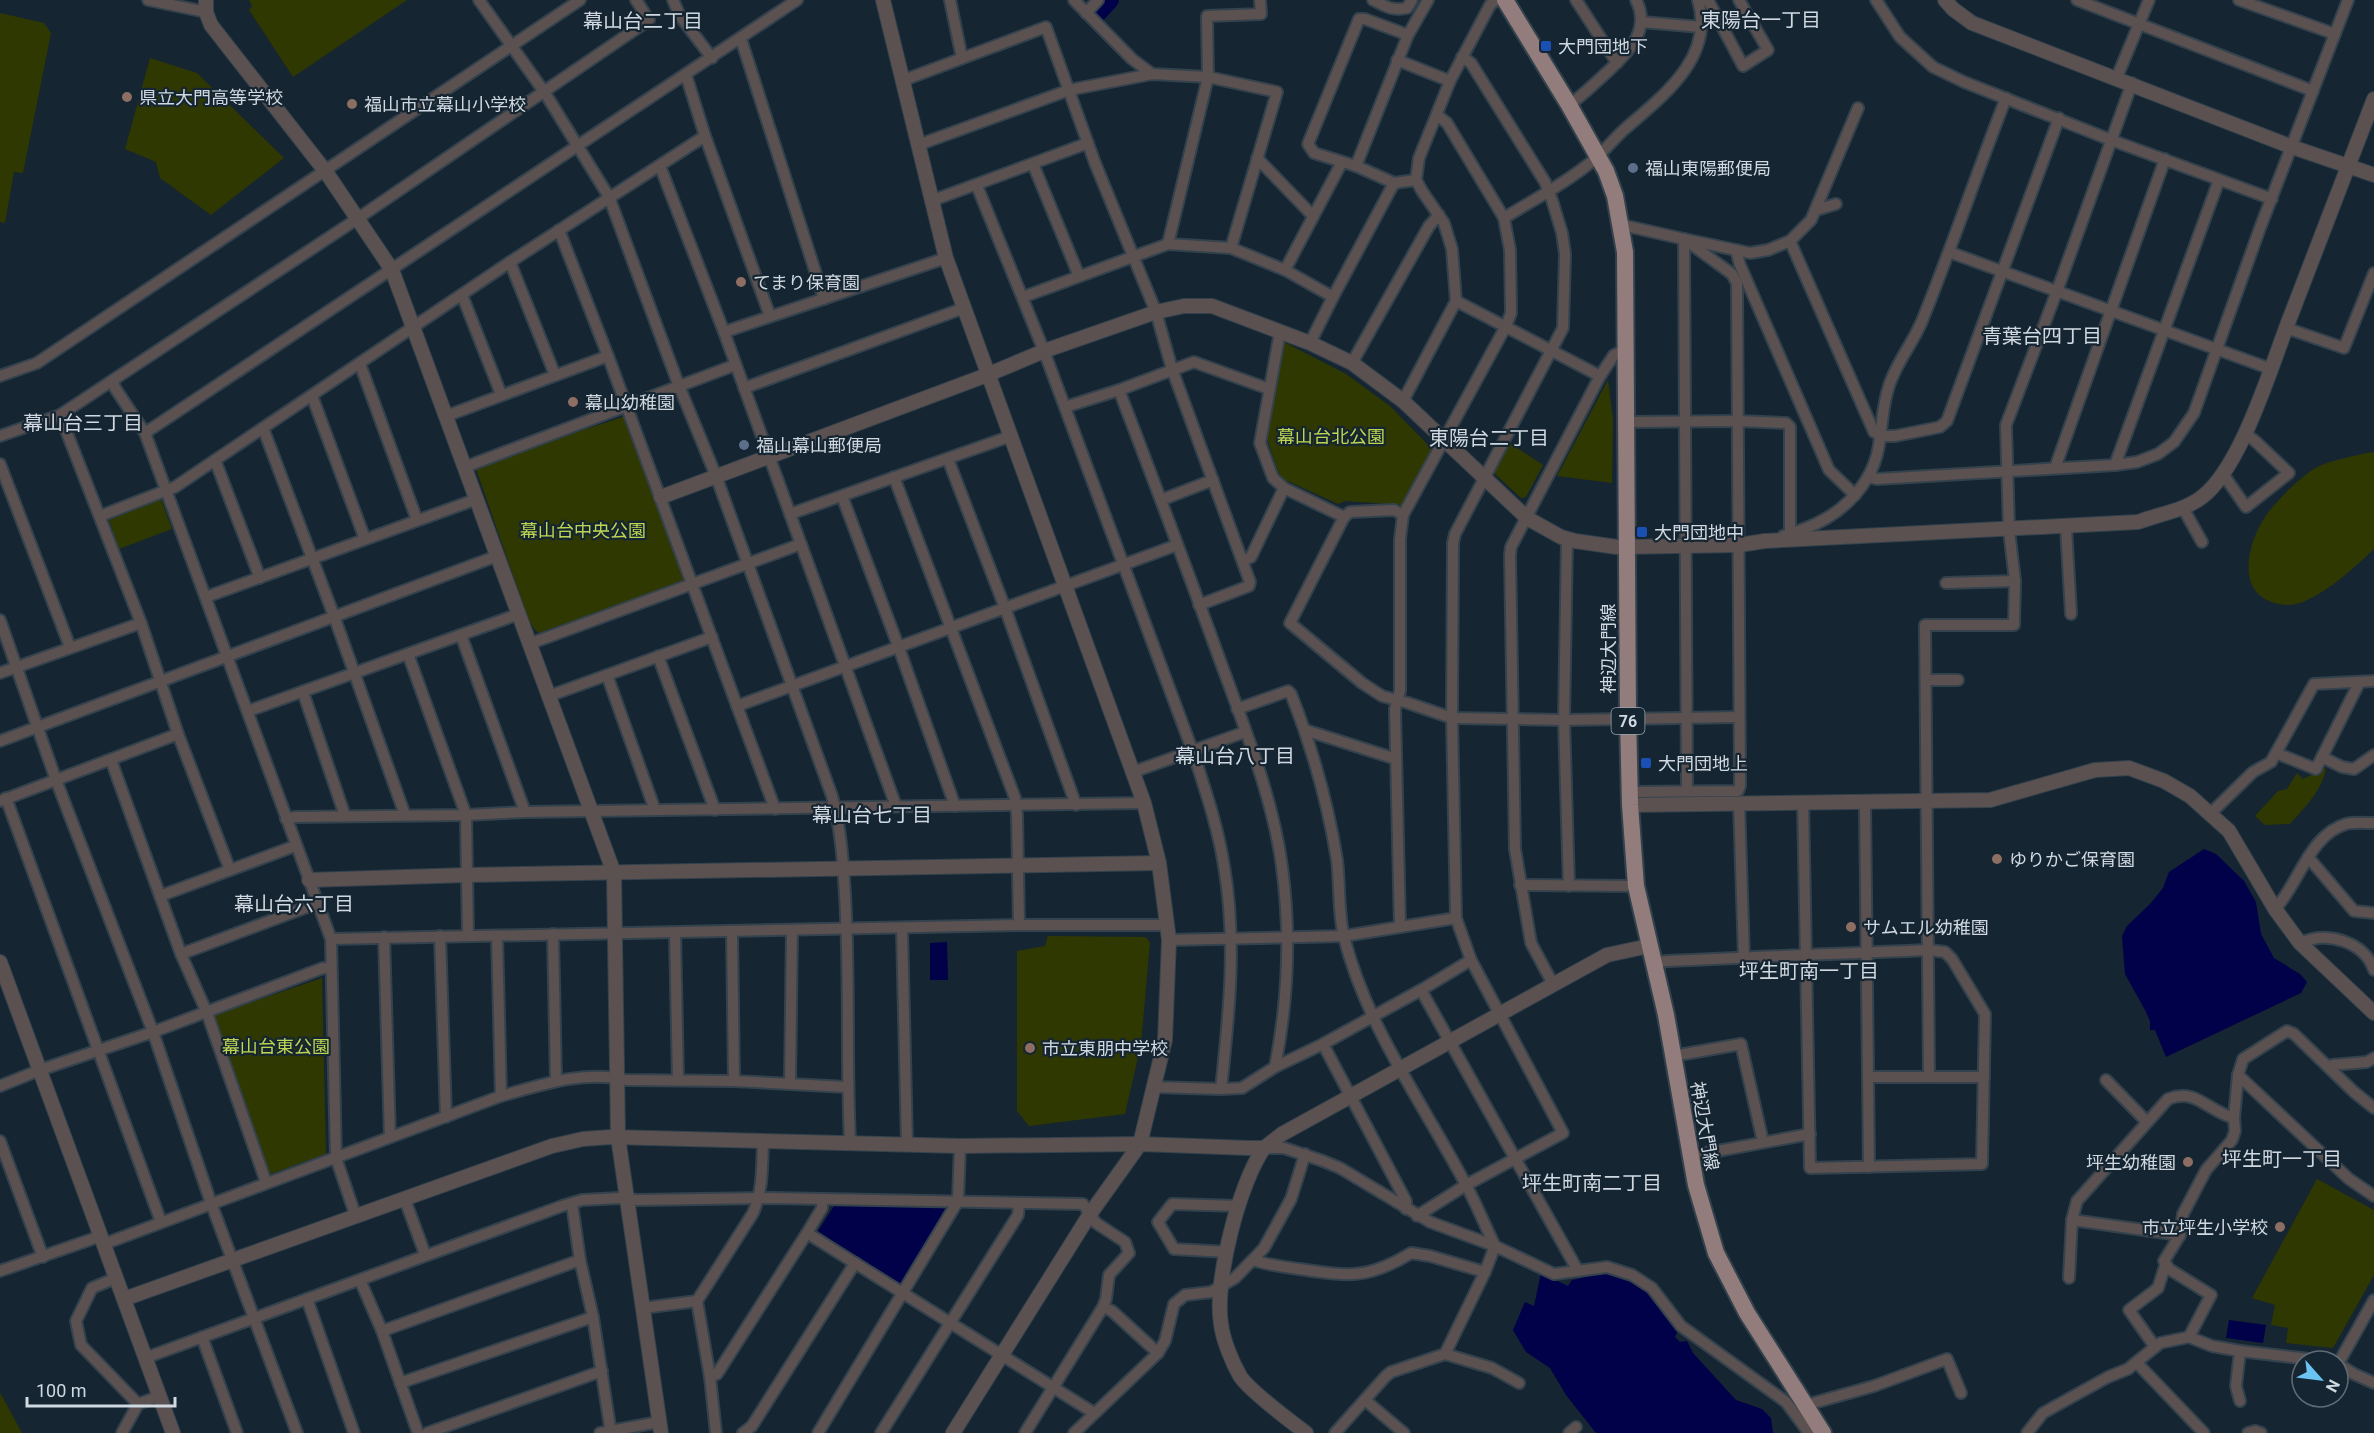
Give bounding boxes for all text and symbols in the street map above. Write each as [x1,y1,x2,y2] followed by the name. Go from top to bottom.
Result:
[1701,8,1821,32] district label: 東陽台一丁目
[583,9,703,33] district label: 幕山台二丁目
[1558,36,1648,57] place label: 大門団地下
[1539,39,1553,53] marker: 大門団地下
[139,87,283,108] place label: 県立大門高等学校
[120,90,134,104] marker: 県立大門高等学校
[364,94,526,115] place label: 福山市立幕山小学校
[345,97,359,111] marker: 福山市立幕山小学校
[1645,158,1771,179] place label: 福山東陽郵便局
[1626,161,1640,175] marker: 福山東陽郵便局
[753,272,860,293] place label: てまり保育園
[734,275,748,289] marker: てまり保育園
[1982,324,2102,348] district label: 青葉台四丁目
[585,392,675,413] place label: 幕山幼稚園
[566,395,580,409] marker: 幕山幼稚園
[23,411,143,435] district label: 幕山台三丁目
[1277,426,1385,447] park label: 幕山台北公園
[1429,426,1549,450] district label: 東陽台二丁目
[756,435,882,456] place label: 福山幕山郵便局
[737,438,751,452] marker: 福山幕山郵便局
[520,520,646,541] park label: 幕山台中央公園
[1654,522,1744,543] place label: 大門団地中
[1635,525,1649,539] marker: 大門団地中
[1598,604,1619,694] street label: 神辺大門線
[1612,708,1644,734] road number: 76
[1175,744,1295,768] district label: 幕山台八丁目
[1658,753,1748,774] place label: 大門団地上
[1639,756,1653,770] marker: 大門団地上
[812,803,932,827] district label: 幕山台七丁目
[2009,849,2135,870] place label: ゆりかご保育園
[1990,852,2004,866] marker: ゆりかご保育園
[234,892,354,916] district label: 幕山台六丁目
[1863,917,1989,938] place label: サムエル幼稚園
[1844,920,1858,934] marker: サムエル幼稚園
[1739,959,1879,983] district label: 坪生町南一丁目
[222,1036,330,1057] park label: 幕山台東公園
[1042,1038,1168,1059] place label: 市立東朋中学校
[1023,1041,1037,1055] marker: 市立東朋中学校
[1687,1080,1723,1172] street label: 神辺大門線
[2222,1147,2342,1171] district label: 坪生町一丁目
[2086,1152,2176,1173] place label: 坪生幼稚園
[2181,1155,2195,1169] marker: 坪生幼稚園
[1522,1171,1662,1195] district label: 坪生町南二丁目
[2142,1217,2268,1238] place label: 市立坪生小学校
[2273,1220,2287,1234] marker: 市立坪生小学校
[2290,1349,2350,1409] north arrow
[27,1370,176,1408] scale bar
[2322,1376,2344,1395] text: N
[36,1380,87,1401] text: 100 m

